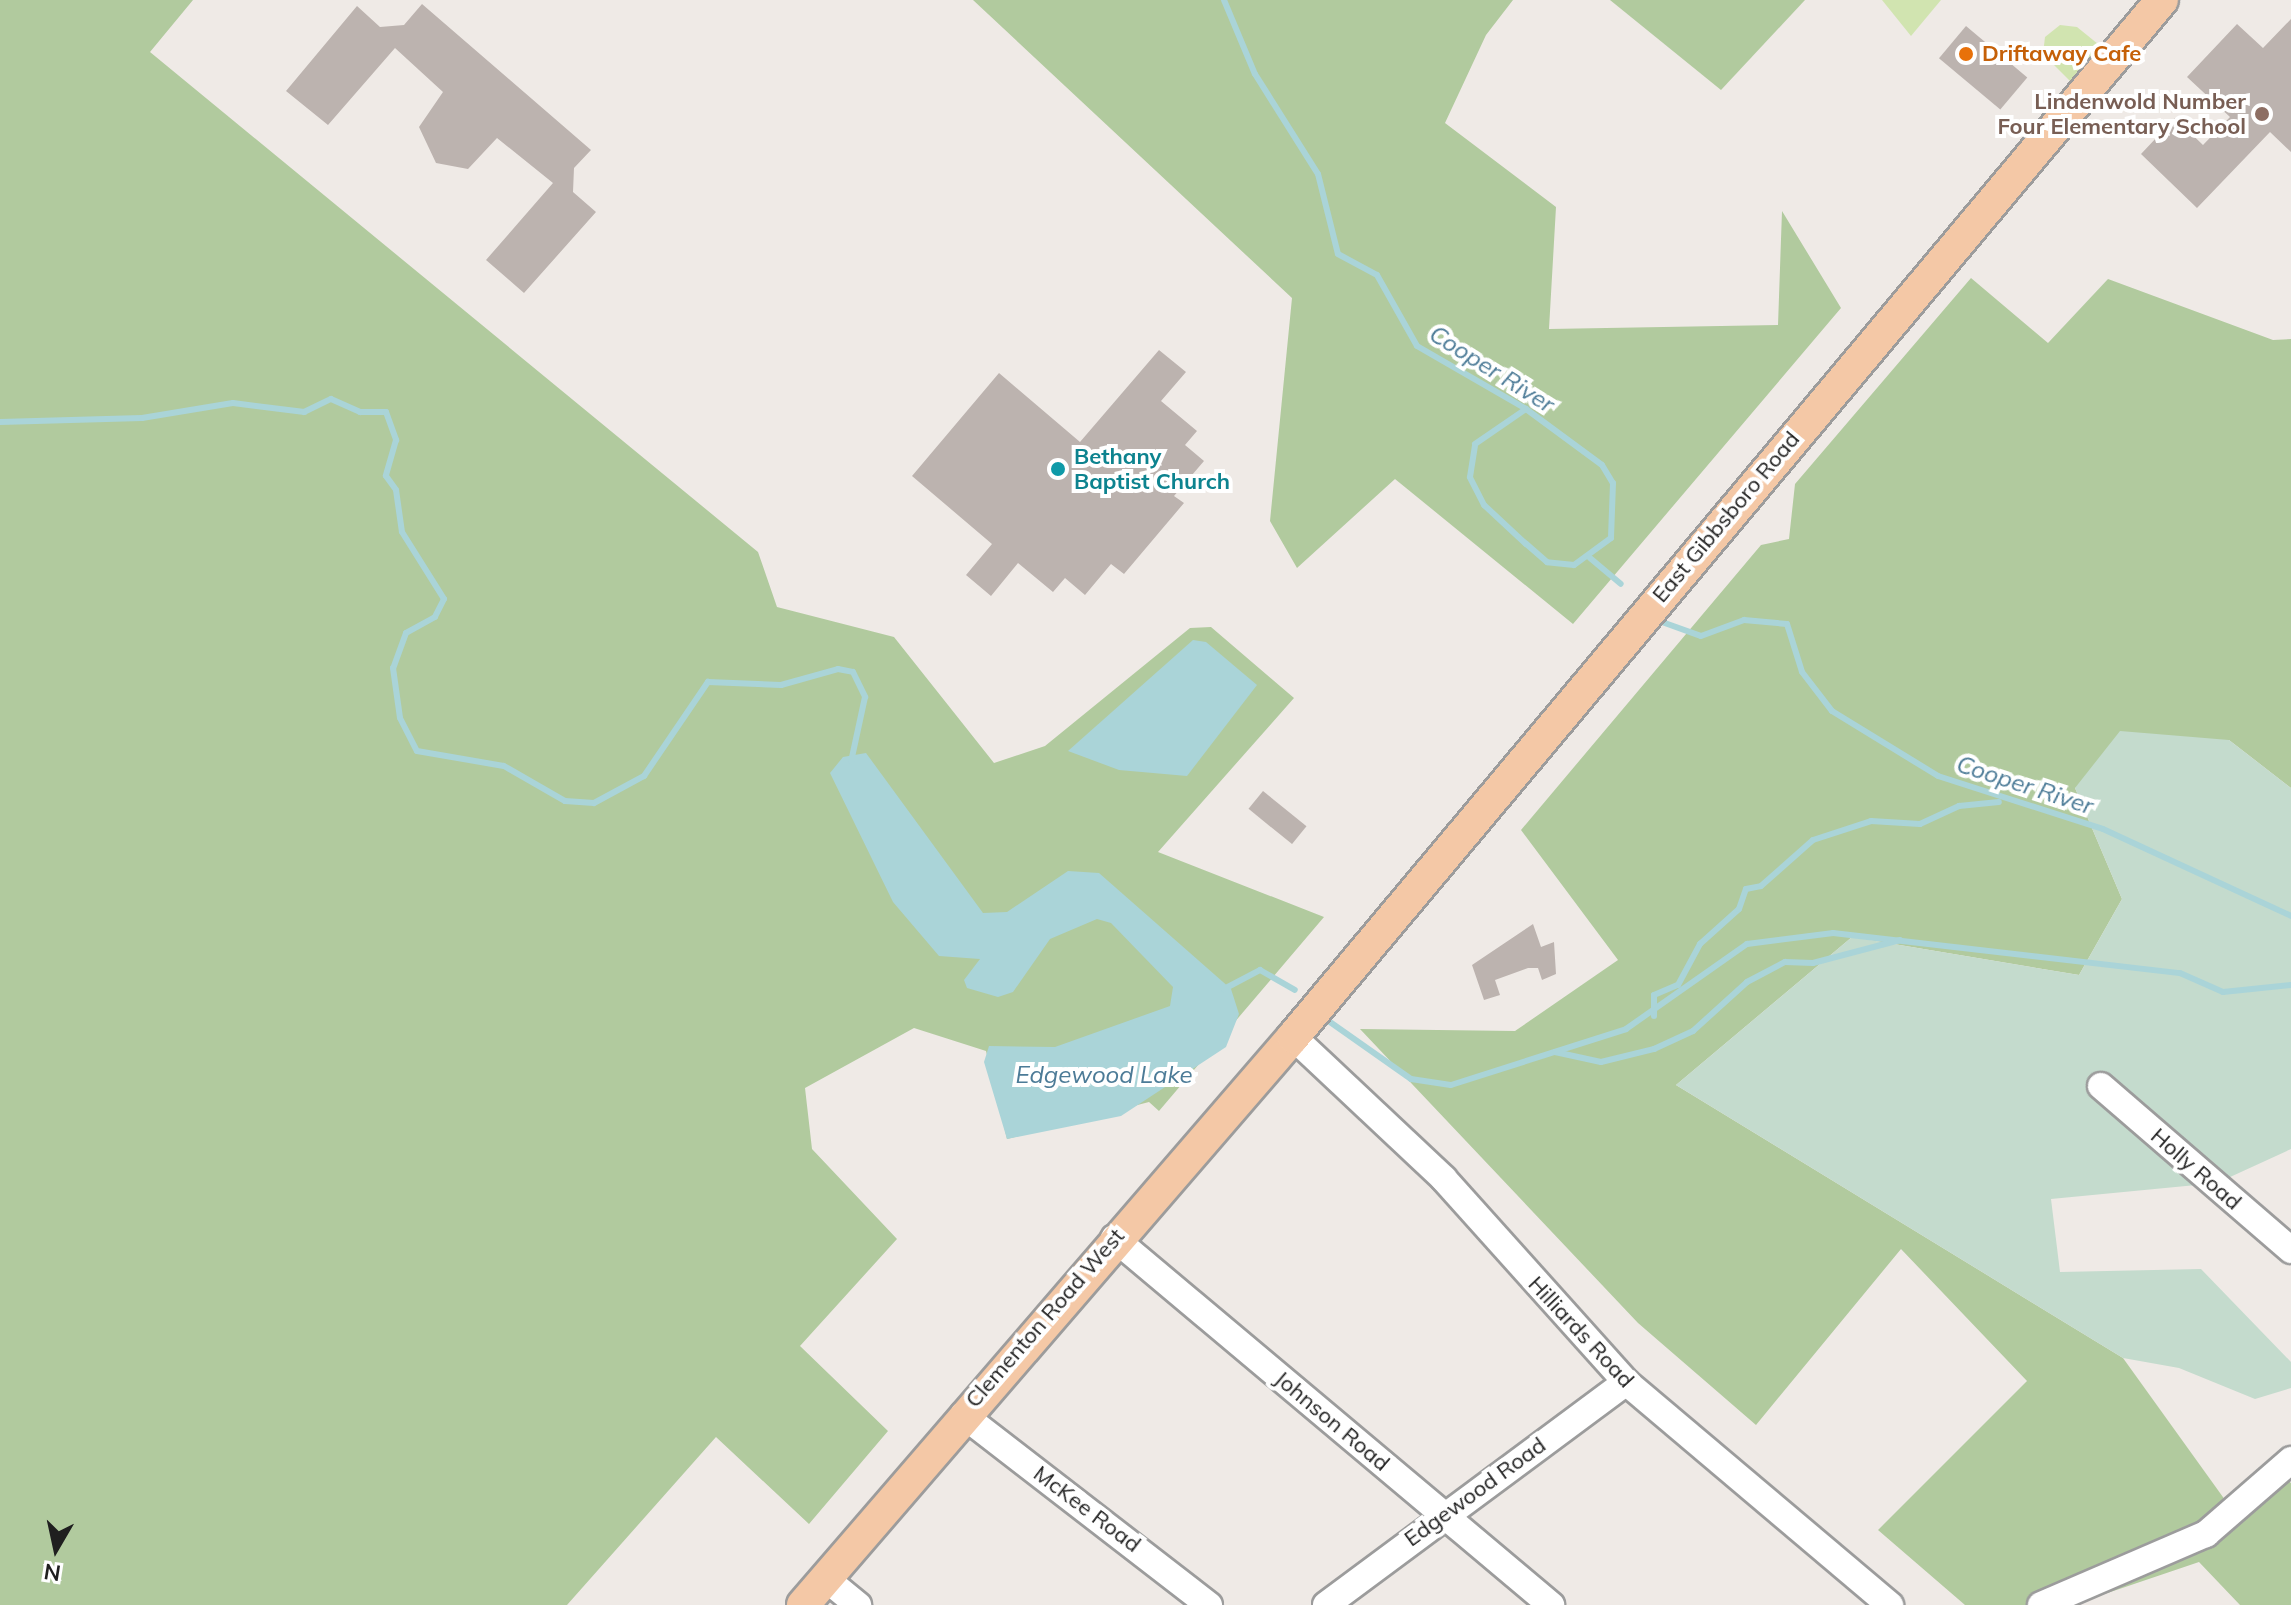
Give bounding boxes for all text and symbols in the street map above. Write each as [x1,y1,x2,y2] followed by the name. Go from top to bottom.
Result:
[1982,41,2141,67] place label: Driftaway Cafe
[1957,45,1975,63] marker: Driftaway Cafe
[1997,88,2246,140] place label: Lindenwold Number Four Elementary School
[2253,105,2271,123] marker: Lindenwold Number Four Elementary School
[1424,319,1560,419] water label: Cooper River
[1647,426,1805,608] street label: East Gibbsboro Road
[1074,443,1230,494] place label: Bethany Baptist Church
[1049,460,1067,478] marker: Bethany Baptist Church
[1953,749,2097,821] water label: Cooper River
[1015,1061,1193,1089] water label: Edgewood Lake
[2145,1123,2247,1215] street label: Holly Road
[960,1223,1130,1413] street label: Clementon Road West
[1523,1271,1639,1393] street label: Hilliards Road
[1269,1365,1395,1477] street label: Johnson Road
[1399,1432,1551,1552] street label: Edgewood Road
[1028,1460,1146,1558] street label: McKee Road
[16,1509,96,1589] north arrow
[42,1558,63,1588] text: N

